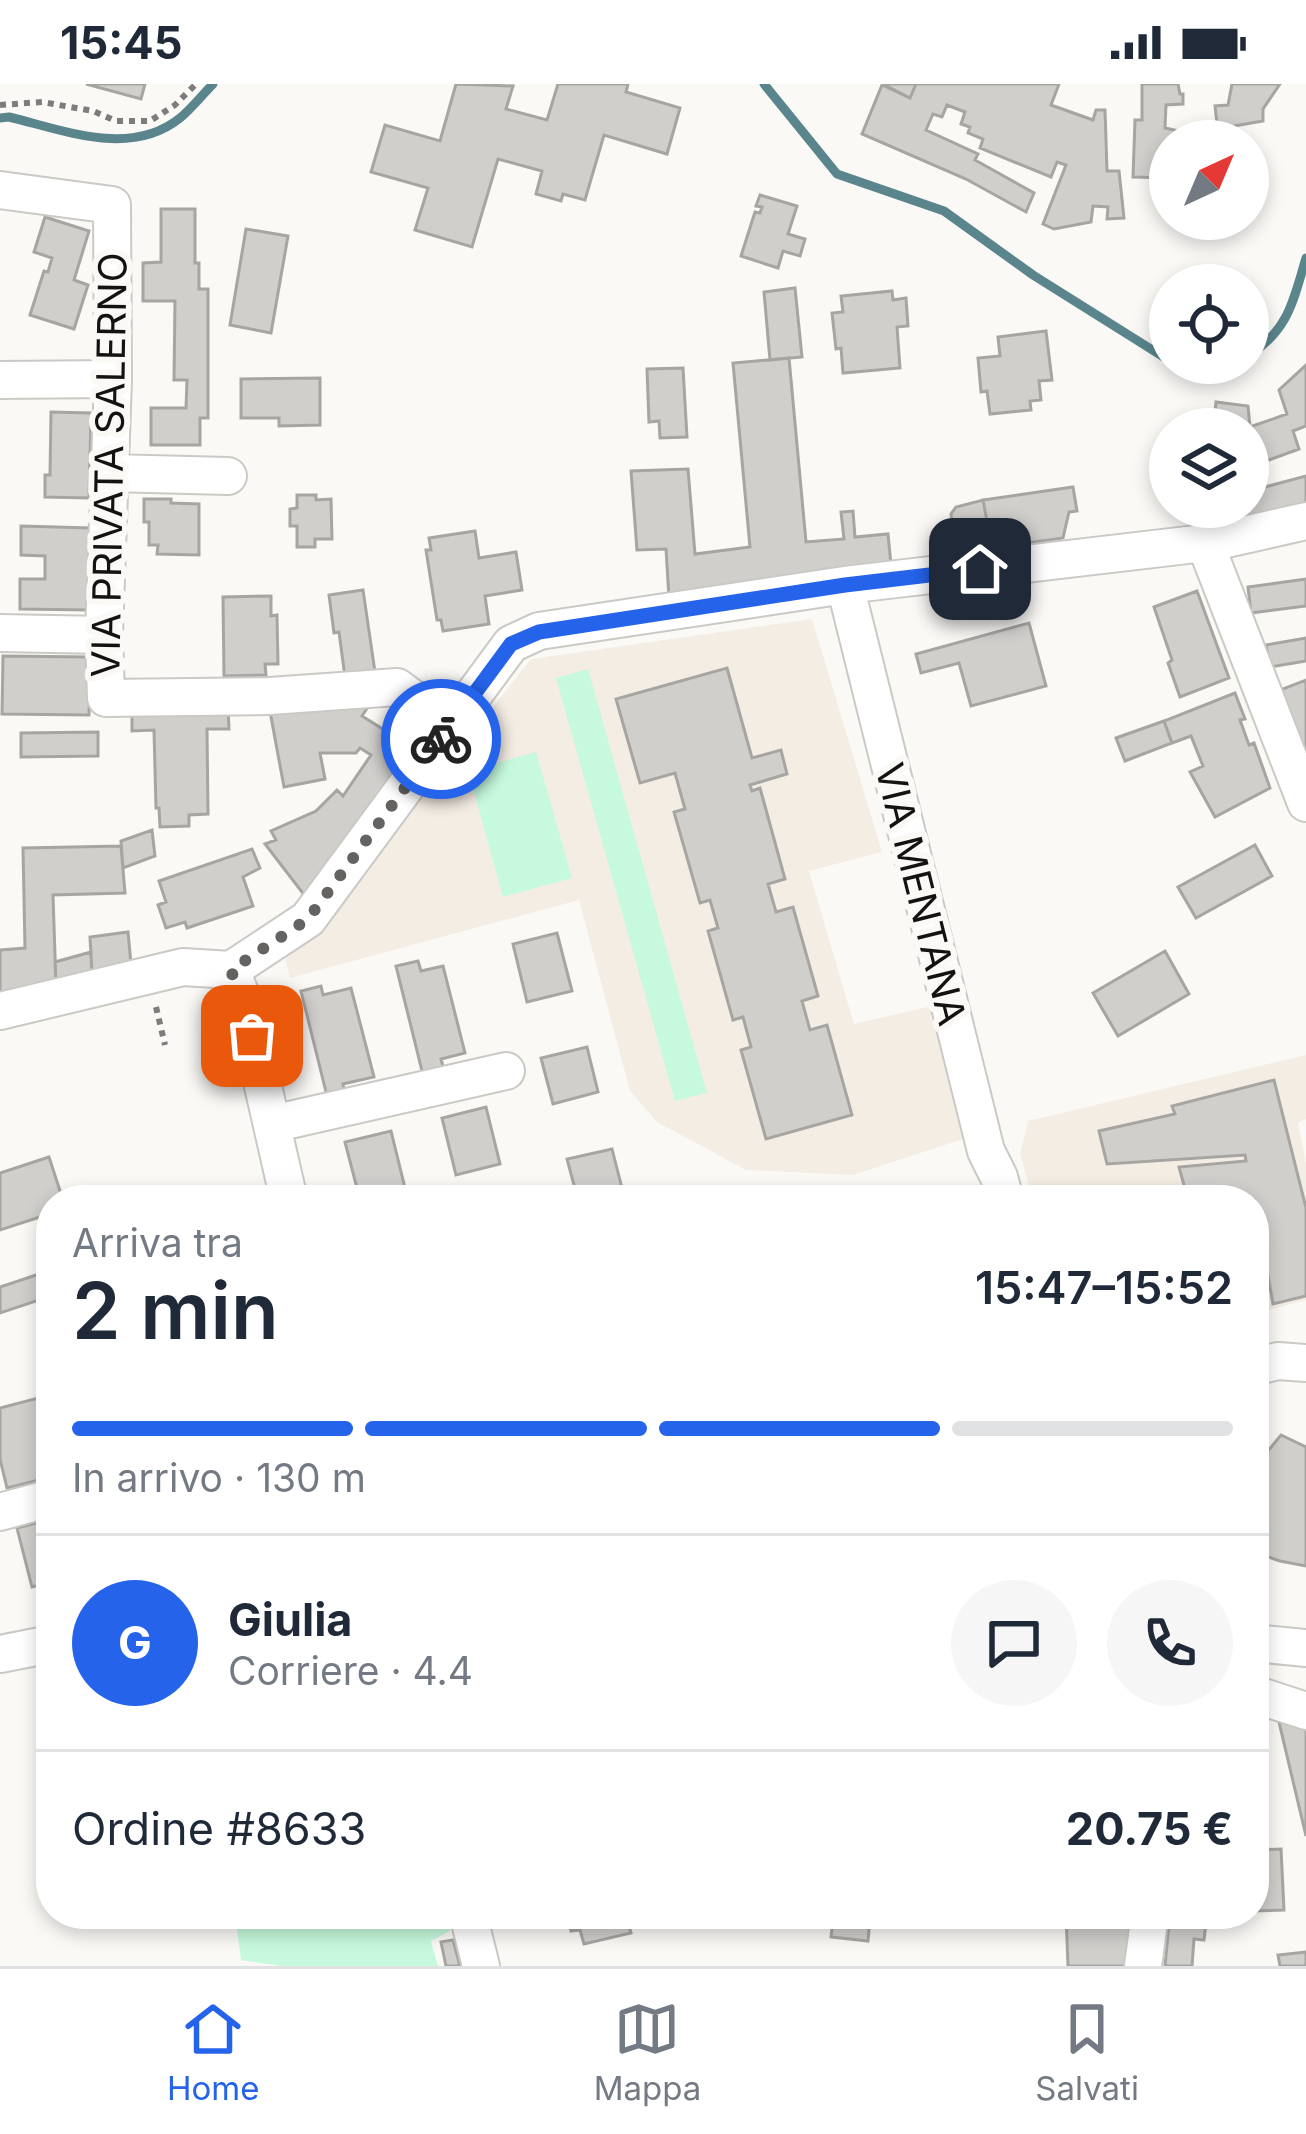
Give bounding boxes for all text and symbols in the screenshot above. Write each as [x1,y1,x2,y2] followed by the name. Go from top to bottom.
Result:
[60,15,182,70] text: 15:45
[1149,120,1269,240] north arrow
[1149,120,1269,528] map controls
[81,252,136,678] street label: VIA PRIVATA SALERNO
[1149,264,1269,384] button: locate
[1149,408,1269,528] button: layers
[929,518,1031,620] pin
[947,536,1013,602] icon: home
[381,679,501,799] courier
[408,706,474,772] icon: bike
[866,758,977,1030] street label: VIA MENTANA
[201,985,303,1087] pin
[219,1003,285,1069] icon: bag
[72,1219,243,1266] text: Arriva tra
[975,1260,1233,1315] text: 15:47–15:52
[72,1263,279,1358] text: 2 min
[72,1454,366,1501] text: In arrivo · 130 m
[951,1580,1077,1706] button: chat
[1107,1580,1233,1706] button: phone
[228,1592,353,1647] text: Giulia
[118,1615,152,1670] text: G
[228,1647,473,1694] text: Corriere · 4.4
[72,1801,366,1856] text: Ordine #8633
[1066,1801,1233,1856] text: 20.75 €
[167,1996,260,2108] tab: Home
[594,1996,701,2108] tab: Mappa
[1035,1996,1139,2108] tab: Salvati

